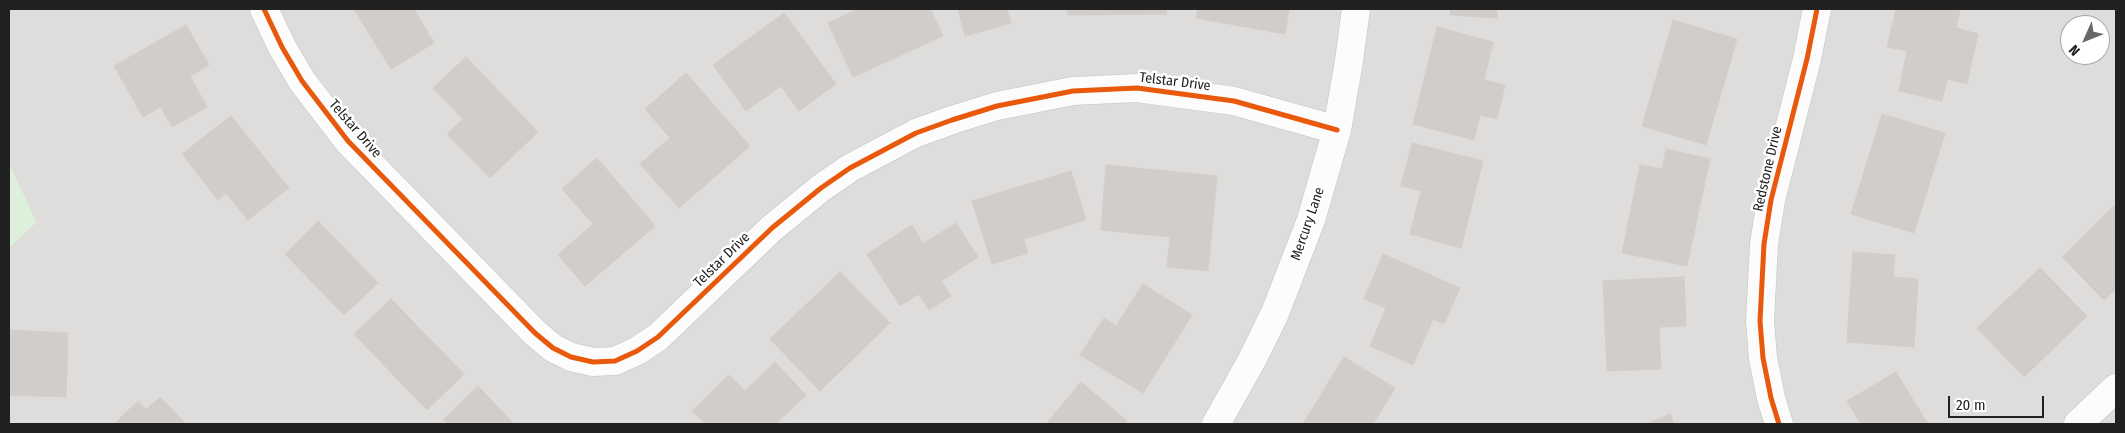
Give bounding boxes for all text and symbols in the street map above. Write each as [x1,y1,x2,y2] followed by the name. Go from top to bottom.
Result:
[2060,15,2110,65] north arrow
[2066,41,2084,59] text: N
[1139,69,1211,95] street label: Telstar Drive
[325,97,385,161] street label: Telstar Drive
[1750,125,1786,213] street label: Redstone Drive
[1288,185,1328,263] street label: Mercury Lane
[690,229,754,291] street label: Telstar Drive
[1950,386,2046,418] scale bar
[1956,396,1986,414] text: 20 m

